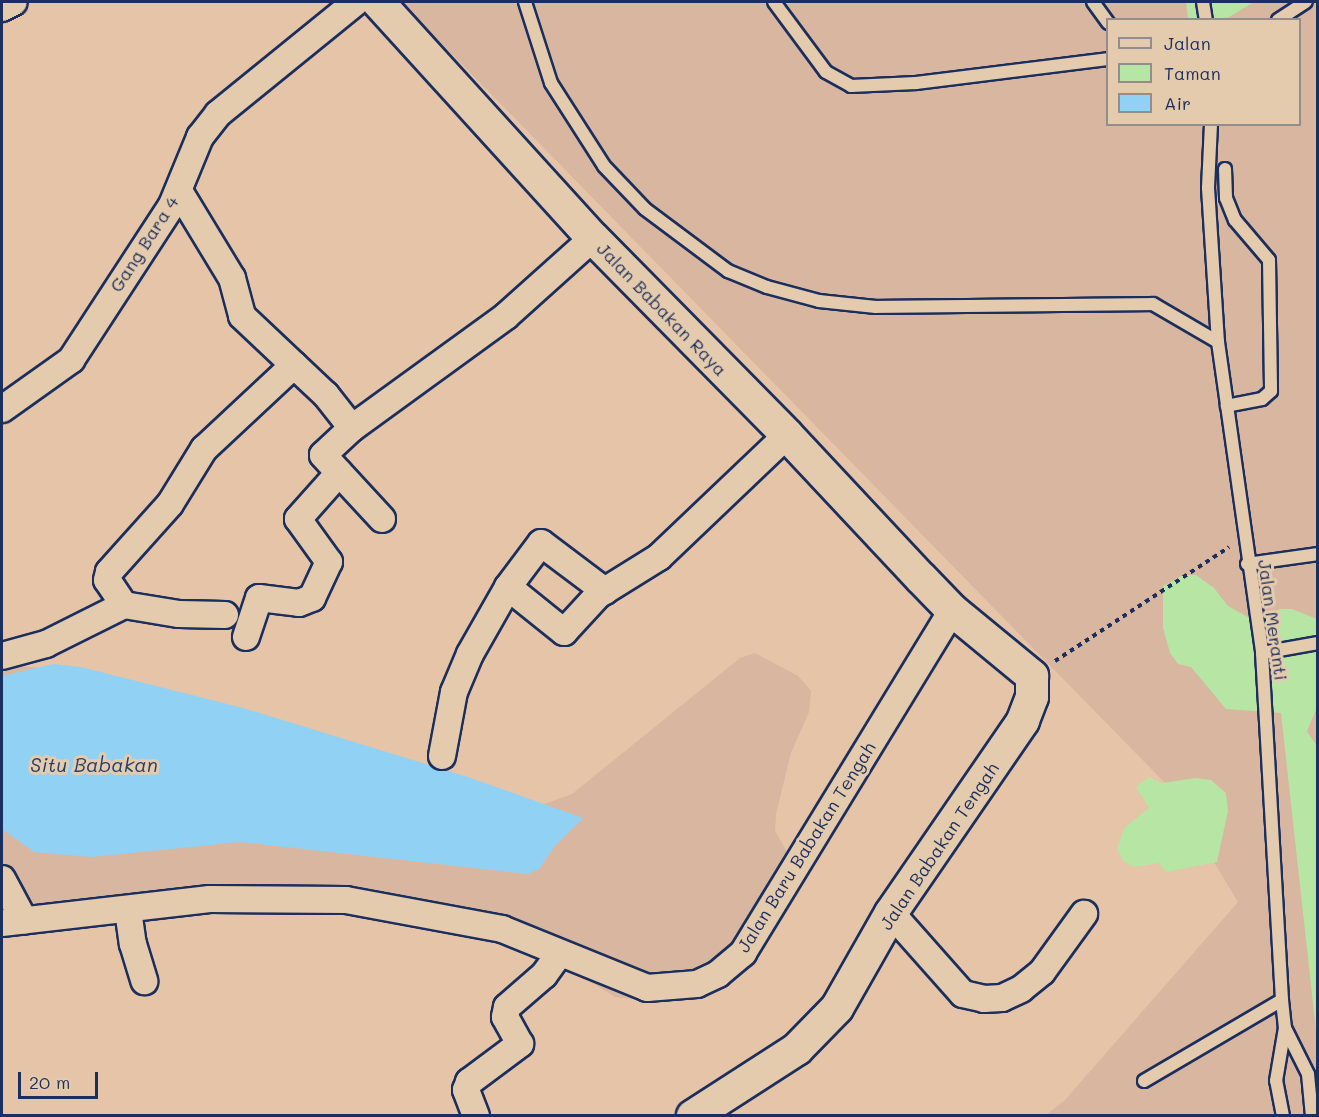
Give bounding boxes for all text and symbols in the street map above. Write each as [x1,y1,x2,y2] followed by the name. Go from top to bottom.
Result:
[1106,18,1301,126] legend
[1164,31,1211,55] text: Jalan
[1164,61,1221,85] text: Taman
[1164,91,1191,115] text: Air
[105,192,183,296] street label: Gang Bara 4
[593,238,731,380] street label: Jalan Babakan Raya
[1254,558,1292,682] street label: Jalan Meranti
[732,738,880,956] street label: Jalan Baru Babakan Tengah
[30,752,158,776] water label: Situ Babakan
[875,758,1003,934] street label: Jalan Babakan Tengah
[21,1060,100,1098] scale bar
[29,1070,70,1094] text: 20 m

